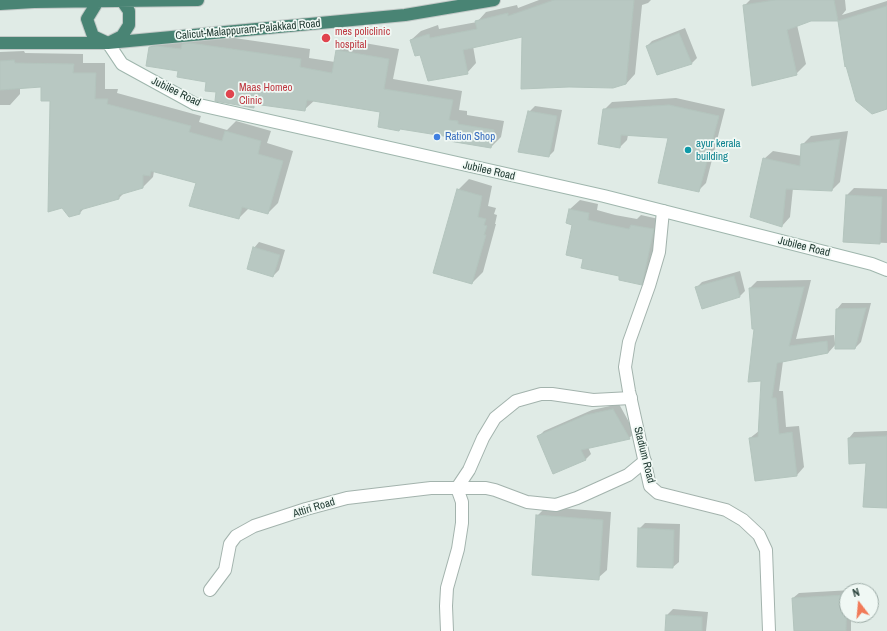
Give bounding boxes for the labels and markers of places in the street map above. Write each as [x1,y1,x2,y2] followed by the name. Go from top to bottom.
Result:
[335,25,390,51] place label: mes policlinic hospital
[320,32,332,44] marker: mes policlinic hospital
[239,81,293,107] place label: Maas Homeo Clinic
[224,88,236,100] marker: Maas Homeo Clinic
[445,130,495,144] place label: Ration Shop
[432,132,442,142] marker: Ration Shop
[696,137,741,163] place label: ayur kerala building
[683,145,693,155] marker: ayur kerala building

